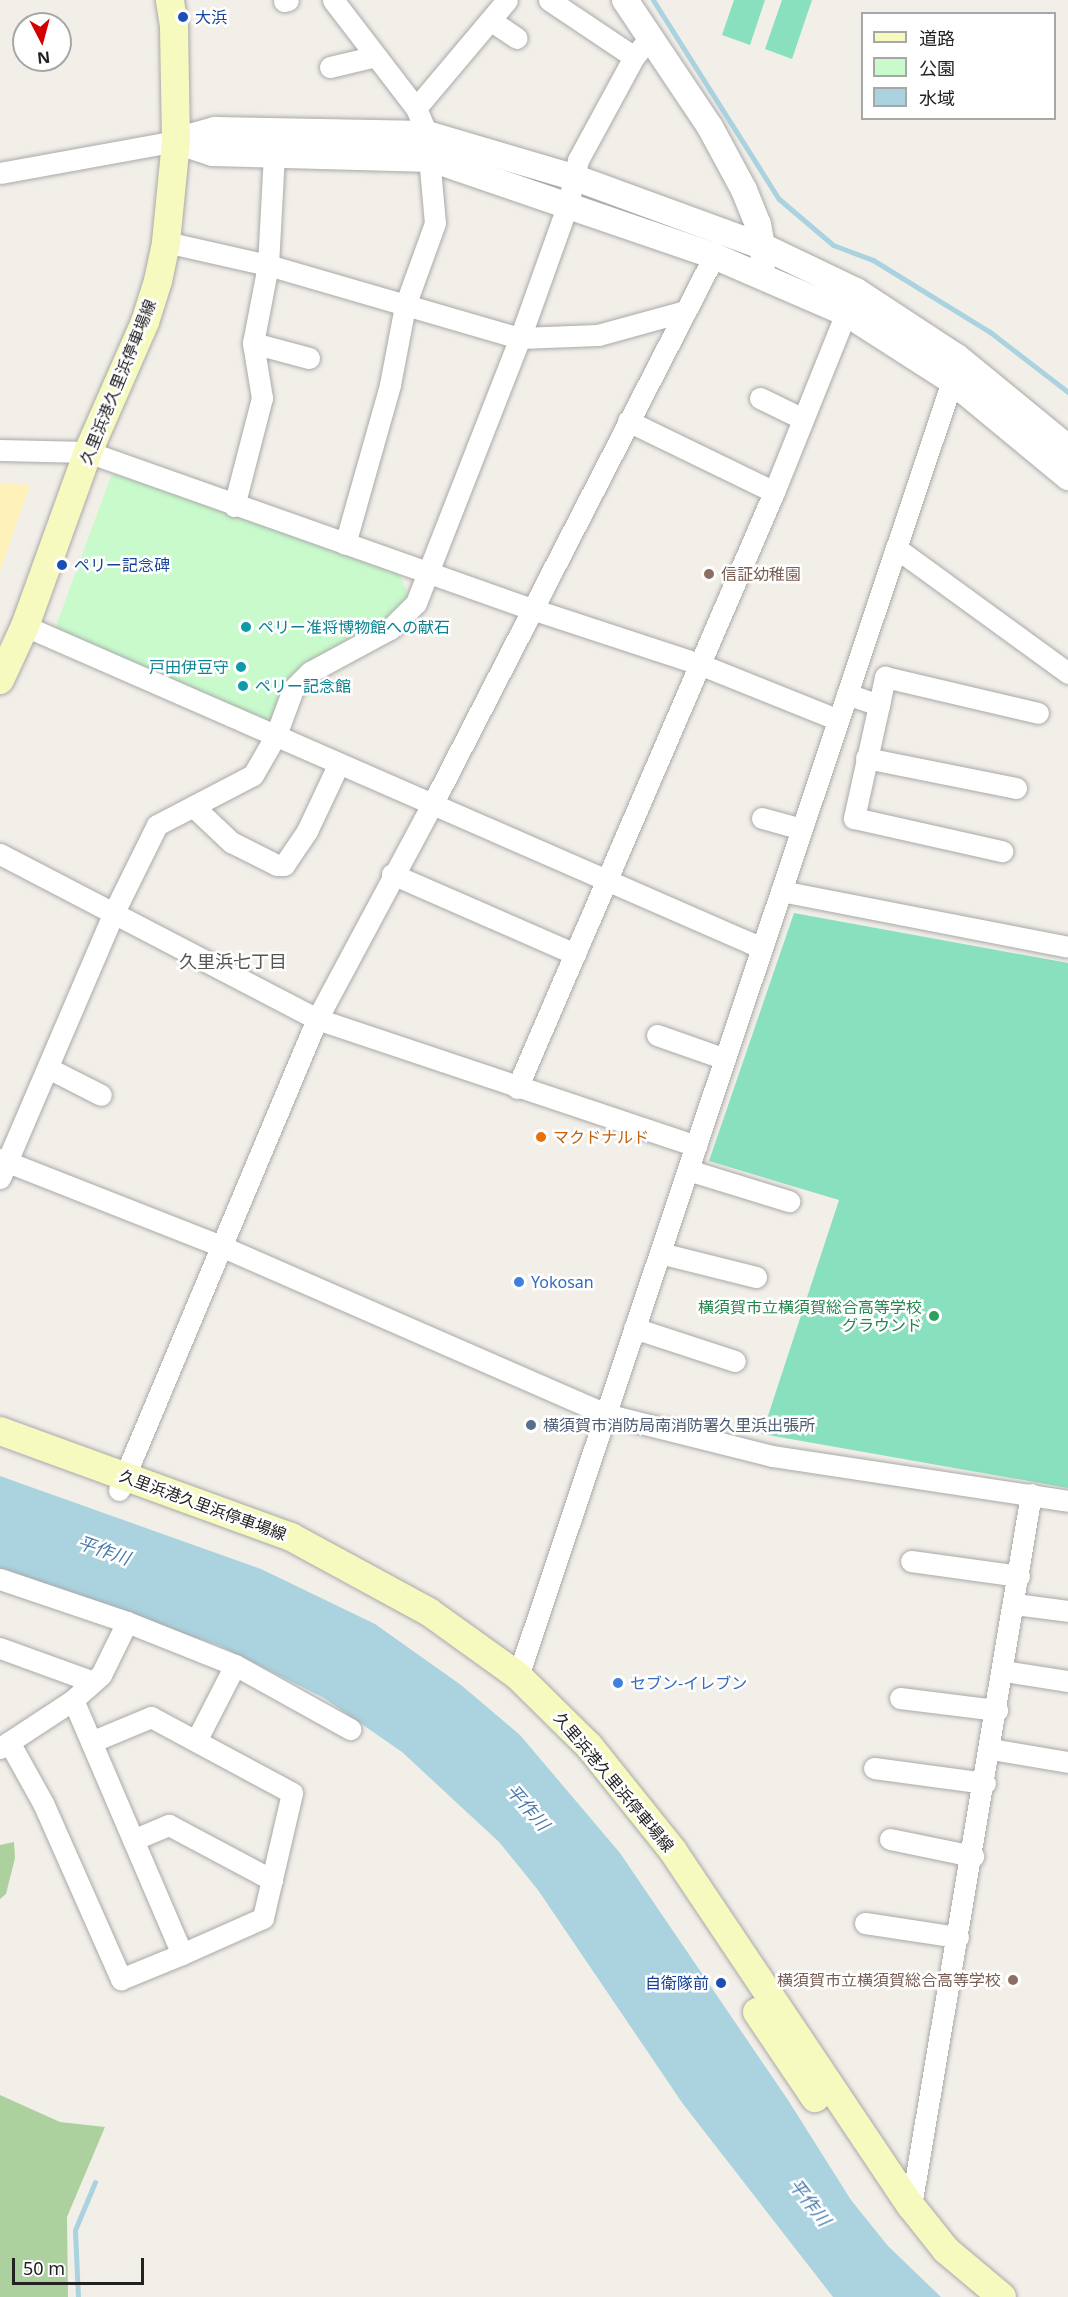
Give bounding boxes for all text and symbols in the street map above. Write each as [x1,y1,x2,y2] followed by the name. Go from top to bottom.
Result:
[195,7,227,27] place label: 大浜
[176,10,190,24] marker: 大浜
[12,12,72,72] north arrow
[861,12,1056,120] legend
[919,26,955,50] text: 道路
[36,46,51,70] text: N
[919,56,955,80] text: 公園
[919,86,955,110] text: 水域
[76,297,160,467] street label: 久里浜港久里浜停車場線
[74,555,170,575] place label: ペリー記念碑
[55,558,69,572] marker: ペリー記念碑
[721,564,801,584] place label: 信証幼稚園
[702,567,716,581] marker: 信証幼稚園
[258,617,450,637] place label: ペリー准将博物館への献石
[239,620,253,634] marker: ペリー准将博物館への献石
[149,657,229,677] place label: 戸田伊豆守
[234,660,248,674] marker: 戸田伊豆守
[255,676,351,696] place label: ペリー記念館
[236,679,250,693] marker: ペリー記念館
[179,950,287,972] district label: 久里浜七丁目
[553,1127,649,1147] place label: マクドナルド
[534,1130,548,1144] marker: マクドナルド
[531,1272,594,1292] place label: Yokosan
[512,1275,526,1289] marker: Yokosan
[698,1297,922,1335] place label: 横須賀市立横須賀総合高等学校 グラウンド
[927,1309,941,1323] marker: 横須賀市立横須賀総合高等学校 グラウンド
[543,1415,815,1435] place label: 横須賀市消防局南消防署久里浜出張所
[524,1418,538,1432] marker: 横須賀市消防局南消防署久里浜出張所
[117,1466,289,1544] street label: 久里浜港久里浜停車場線
[75,1531,133,1569] water label: 平作川
[630,1673,747,1693] place label: セブン-イレブン
[611,1676,625,1690] marker: セブン-イレブン
[550,1708,678,1856] street label: 久里浜港久里浜停車場線
[502,1780,554,1834] water label: 平作川
[777,1970,1001,1990] place label: 横須賀市立横須賀総合高等学校
[645,1973,709,1993] place label: 自衛隊前
[1006,1973,1020,1987] marker: 横須賀市立横須賀総合高等学校
[714,1976,728,1990] marker: 自衛隊前
[785,2174,835,2230] water label: 平作川
[15,2246,147,2284] scale bar
[23,2256,65,2280] text: 50 m

